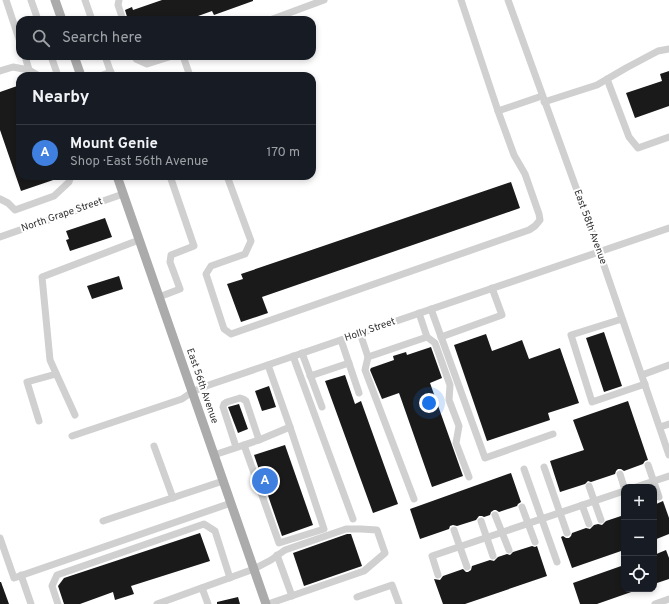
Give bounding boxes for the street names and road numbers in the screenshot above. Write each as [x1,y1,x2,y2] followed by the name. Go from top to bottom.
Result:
[570,188,610,266] street label: East 58th Avenue
[20,195,105,235] street label: North Grape Street
[343,315,397,345] street label: Holly Street
[183,347,221,425] street label: East 56th Avenue

